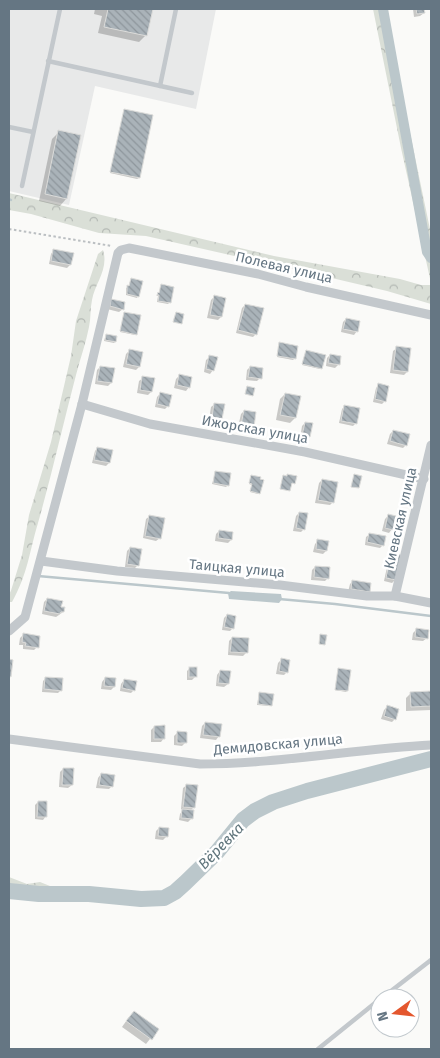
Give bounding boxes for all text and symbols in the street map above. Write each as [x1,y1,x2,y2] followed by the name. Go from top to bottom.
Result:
[234,248,334,287] street label: Полевая улица
[200,412,309,447] street label: Ижорская улица
[381,466,420,571] street label: Киевская улица
[188,556,285,581] street label: Таицкая улица
[212,730,343,759] street label: Демидовская улица
[195,819,247,873] water label: Вёревка
[370,988,420,1038] north arrow
[374,1010,392,1023] text: N

